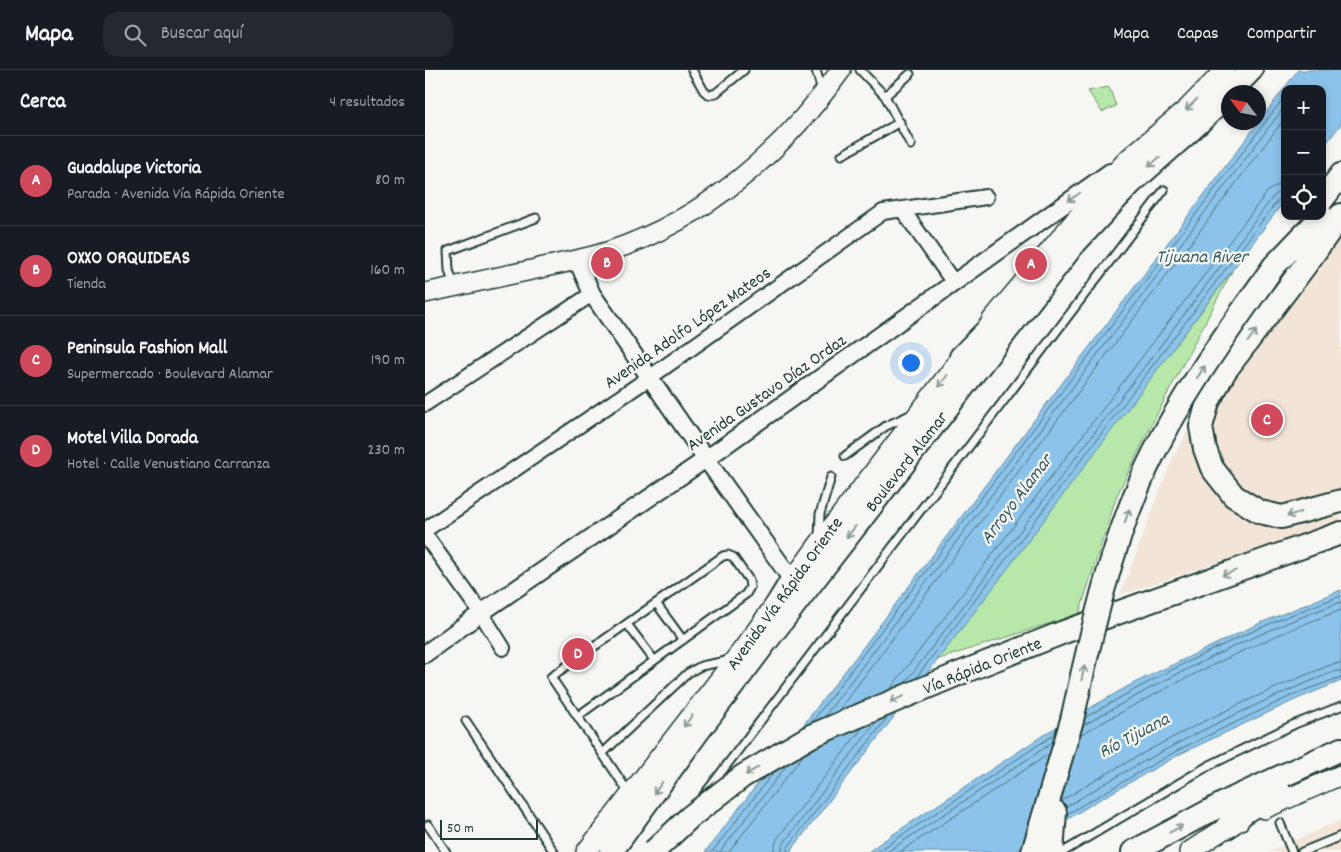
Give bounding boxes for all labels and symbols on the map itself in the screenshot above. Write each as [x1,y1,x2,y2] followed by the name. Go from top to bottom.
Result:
[1221,85,1266,130] north arrow
[1185,99,1197,111] one-way arrow
[1147,156,1160,168] one-way arrow
[1067,192,1081,202] one-way arrow
[591,244,623,282] pin: B
[1015,245,1047,283] pin: A
[1156,245,1250,272] water label: Tijuana River
[600,262,777,396] street label: Avenida Adolfo López Mateos
[683,329,852,459] street label: Avenida Gustavo Díaz Ordaz
[1247,329,1257,343] one-way arrow
[898,350,924,376] your location
[1196,366,1206,380] one-way arrow
[937,374,948,387] one-way arrow
[1251,401,1283,439] pin: C
[861,407,955,518] street label: Boulevard Alamar
[975,448,1062,551] water label: Arroyo Alamar
[1123,509,1132,525] one-way arrow
[1287,510,1303,519] one-way arrow
[722,513,850,676] street label: Avenida Vía Rápida Oriente
[845,525,856,538] one-way arrow
[1222,568,1237,578] one-way arrow
[920,632,1046,703] street label: Vía Rápida Oriente
[562,635,594,673] pin: D
[1079,665,1088,681] one-way arrow
[890,695,905,705] one-way arrow
[1095,707,1176,767] water label: Río Tijuana
[683,714,693,728] one-way arrow
[745,766,759,776] one-way arrow
[652,781,663,794] one-way arrow
[440,817,537,840] scale bar
[1168,824,1183,834] one-way arrow

